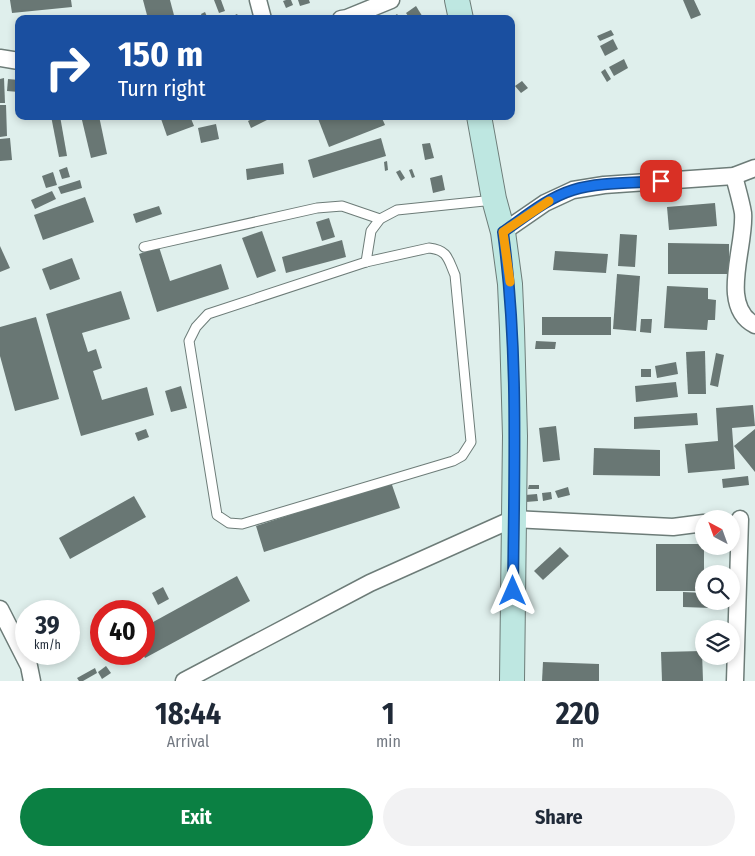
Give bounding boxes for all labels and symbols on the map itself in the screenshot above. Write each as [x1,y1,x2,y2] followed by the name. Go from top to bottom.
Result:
[640,160,682,202] pin
[695,510,740,555] north arrow
[486,564,538,616] position arrow
[90,600,155,665] speed limit sign: 40

